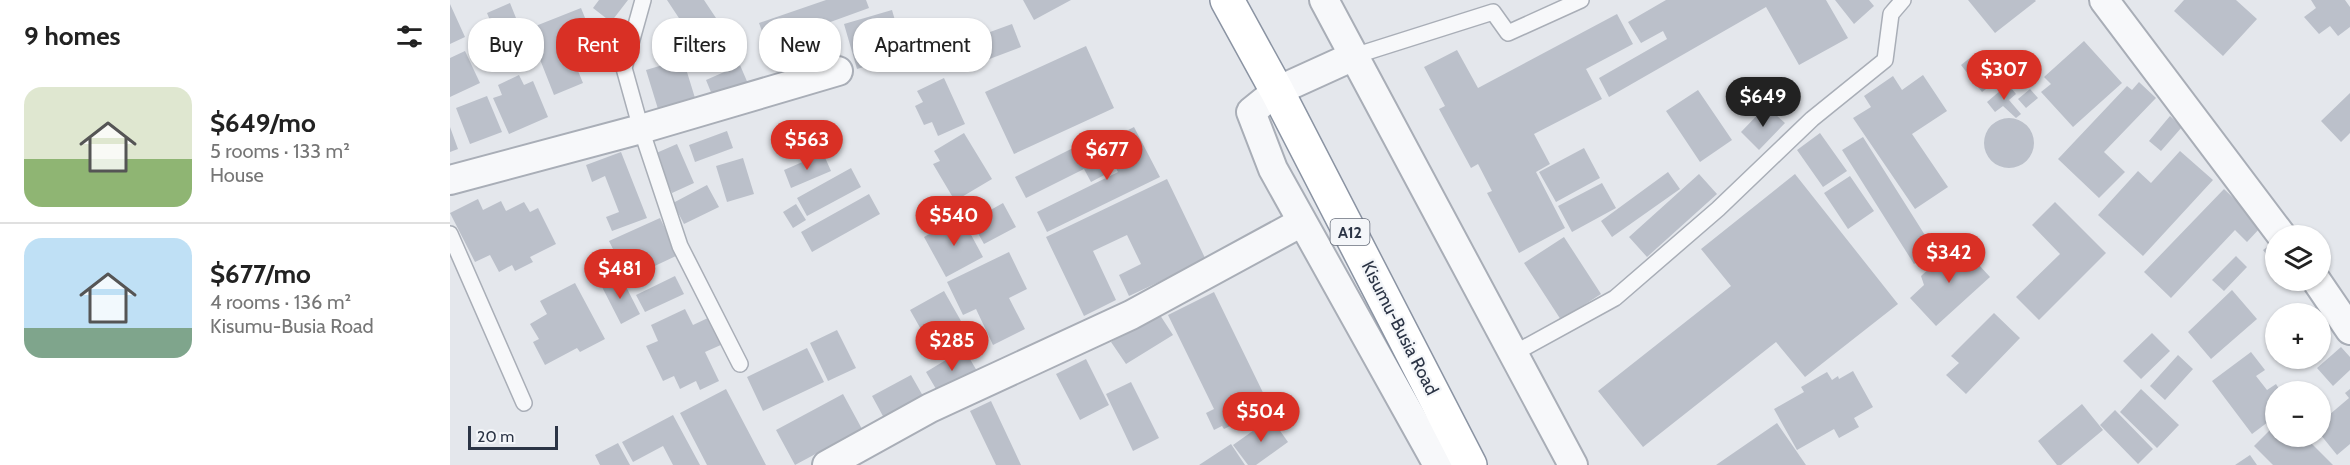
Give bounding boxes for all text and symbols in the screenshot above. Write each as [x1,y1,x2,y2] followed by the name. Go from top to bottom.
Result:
[468,18,544,72] chip: Buy
[556,18,640,72] chip: Rent
[652,18,747,72] chip: Filters
[759,18,841,72] chip: New
[853,18,992,72] chip: Apartment
[24,20,121,52] text: 9 homes
[393,20,426,53] icon: filters
[1968,50,2040,101] pin: $307
[1981,57,2027,81] text: $307
[1727,77,1799,128] pin: $649
[1740,84,1786,108] text: $649
[210,107,316,139] text: $649/mo
[72,111,144,183] icon: home
[771,120,843,171] pin: $563
[785,127,829,151] text: $563
[1071,130,1143,181] pin: $677
[1085,137,1129,161] text: $677
[210,139,350,163] text: 5 rooms · 133 m²
[210,163,264,187] text: House
[918,196,990,247] pin: $540
[930,203,978,227] text: $540
[1330,219,1370,245] road number: A12
[2265,225,2331,447] map controls
[2265,225,2331,291] button: layers
[1913,233,1985,284] pin: $342
[1926,240,1972,264] text: $342
[584,249,656,300] pin: $481
[598,256,642,280] text: $481
[1357,257,1443,399] street label: Kisumu-Busia Road
[210,258,311,290] text: $677/mo
[72,262,144,334] icon: home
[210,290,351,314] text: 4 rooms · 136 m²
[2265,303,2331,369] button: +
[210,314,374,338] text: Kisumu-Busia Road
[916,321,988,372] pin: $285
[930,328,975,352] text: $285
[2265,381,2331,447] button: −
[1225,392,1297,443] pin: $504
[1237,399,1285,423] text: $504
[468,423,558,450] scale bar
[477,427,514,446] text: 20 m

